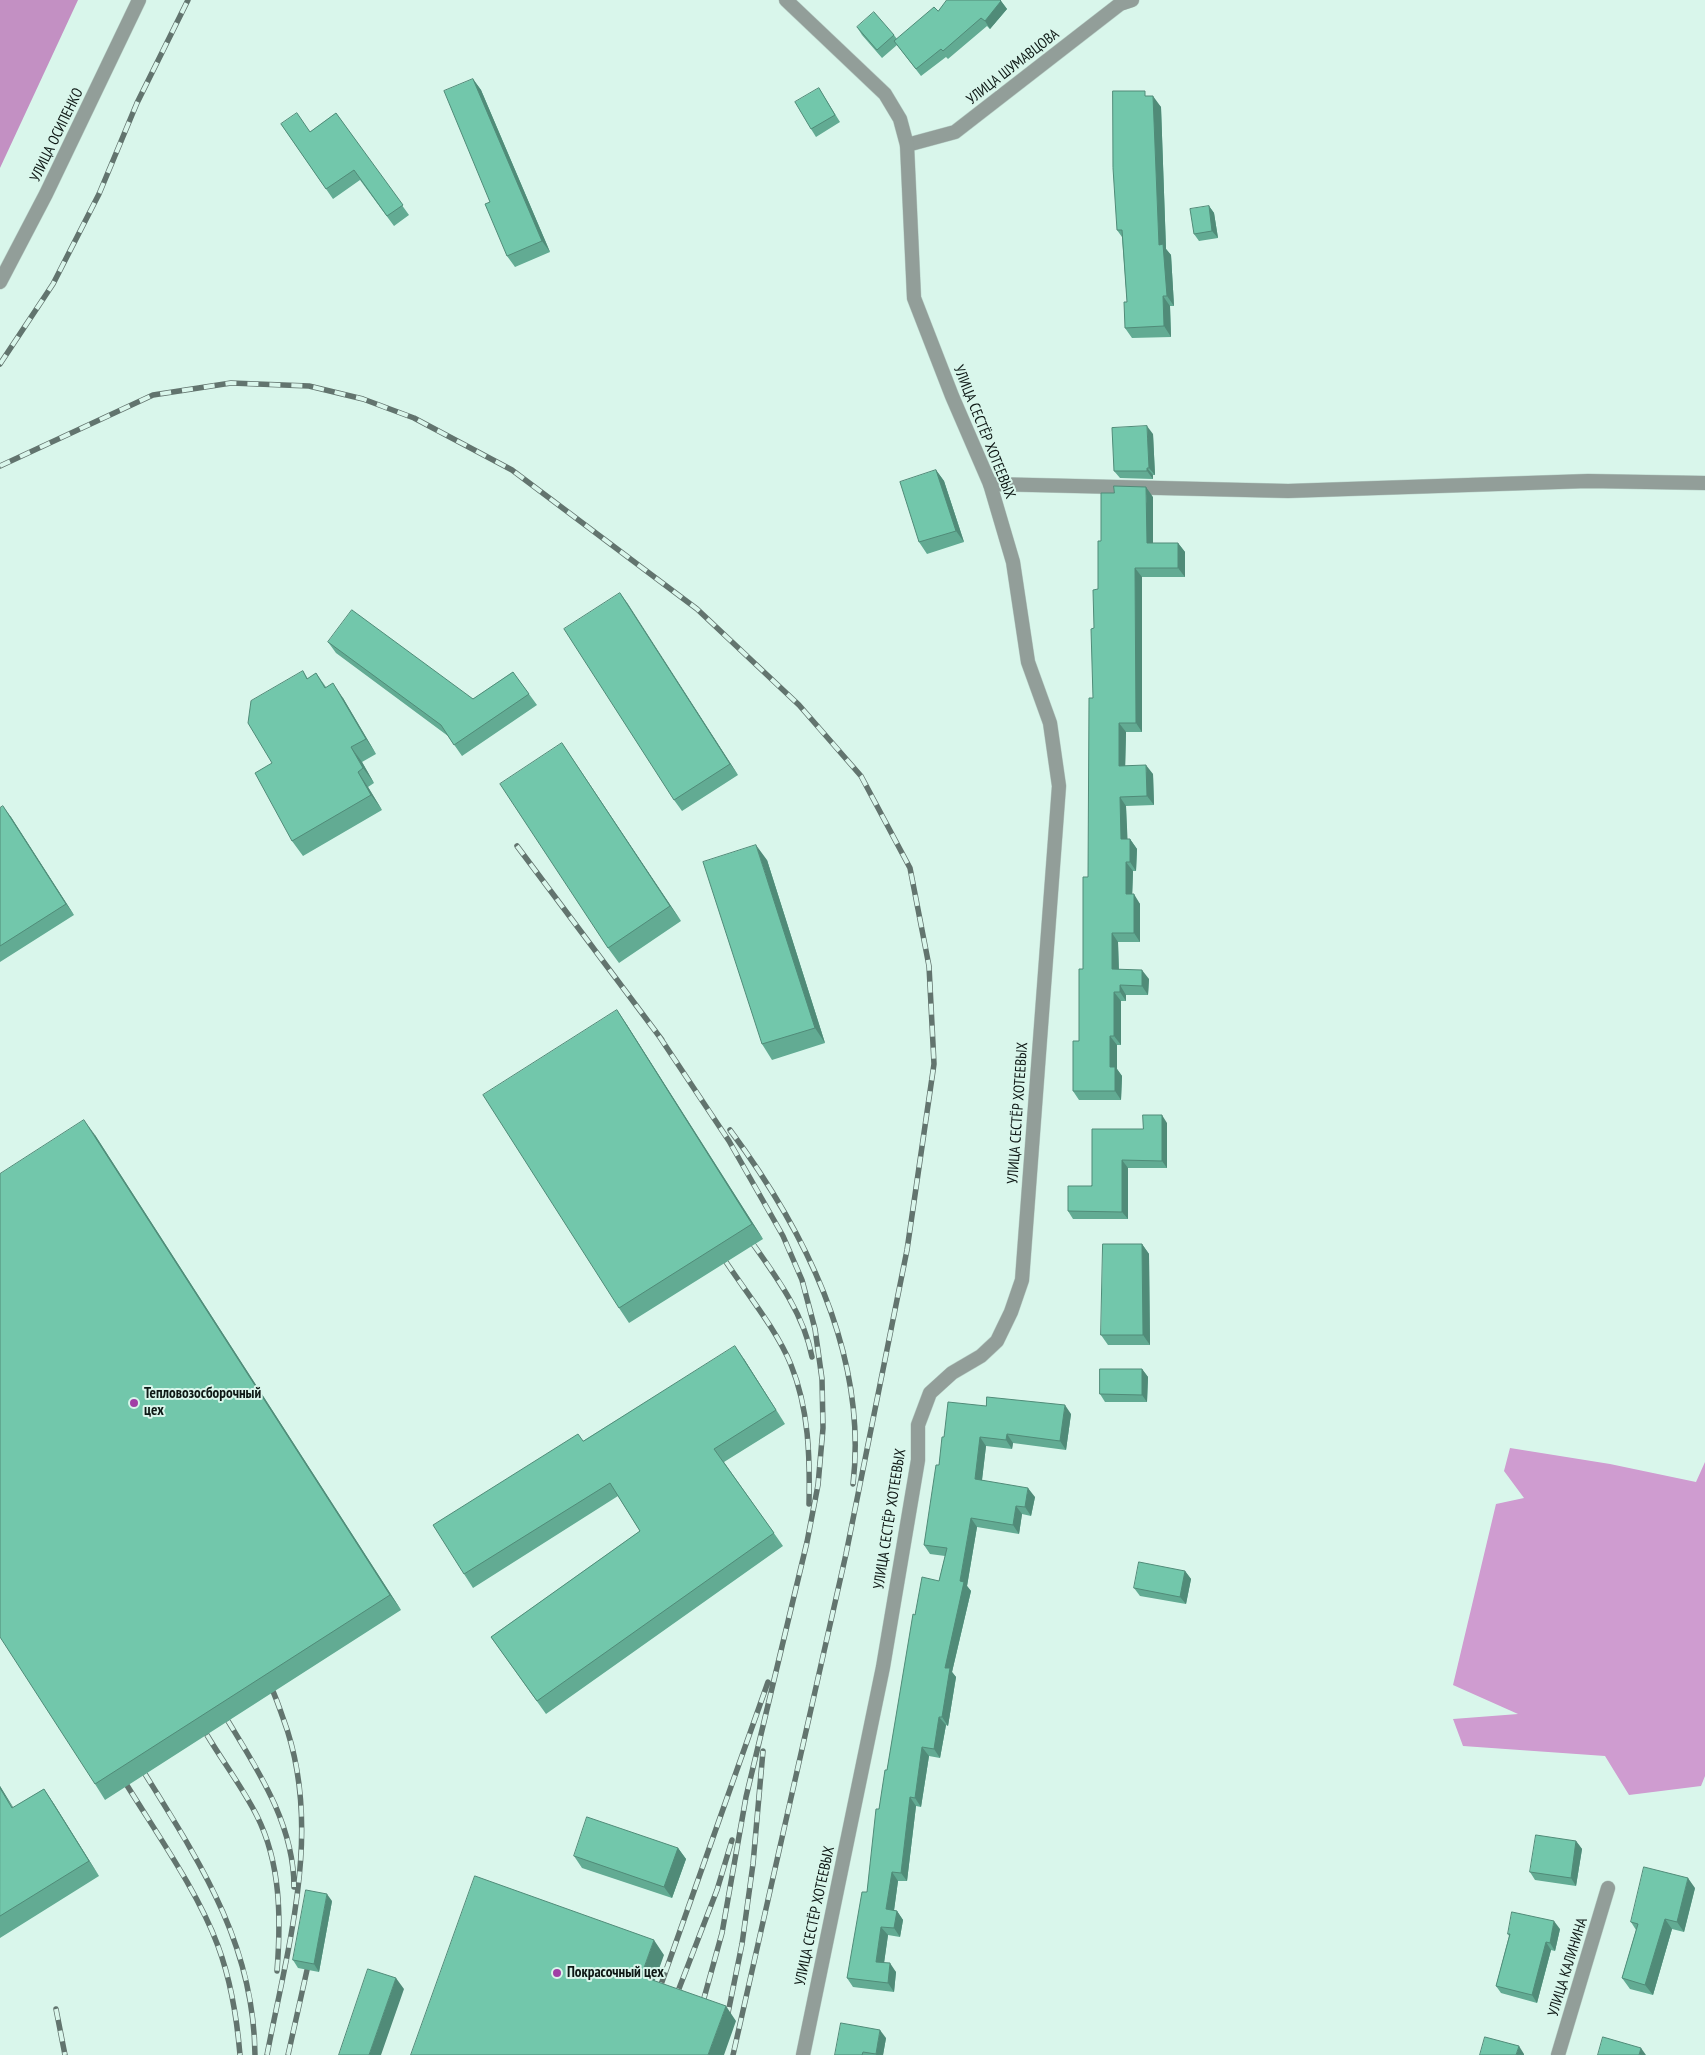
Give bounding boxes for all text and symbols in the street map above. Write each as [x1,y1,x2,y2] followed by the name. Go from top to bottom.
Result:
[963,25,1063,109] street label: УЛИЦА ШУМАВЦОВА
[27,85,87,185] street label: УЛИЦА ОСИПЕНКО
[949,363,1019,501] street label: УЛИЦА СЕСТЁР ХОТЕЕВЫХ
[1004,1042,1032,1184] street label: УЛИЦА СЕСТЁР ХОТЕЕВЫХ
[144,1385,261,1420] place label: Тепловозосборочный цех
[128,1397,140,1409] marker: Тепловозосборочный цех
[870,1447,910,1591] street label: УЛИЦА СЕСТЁР ХОТЕЕВЫХ
[791,1845,839,1987] street label: УЛИЦА СЕСТЁР ХОТЕЕВЫХ
[1544,1915,1592,2019] street label: УЛИЦА КАЛИНИНА
[567,1964,664,1982] place label: Покрасочный цех
[551,1967,563,1979] marker: Покрасочный цех

